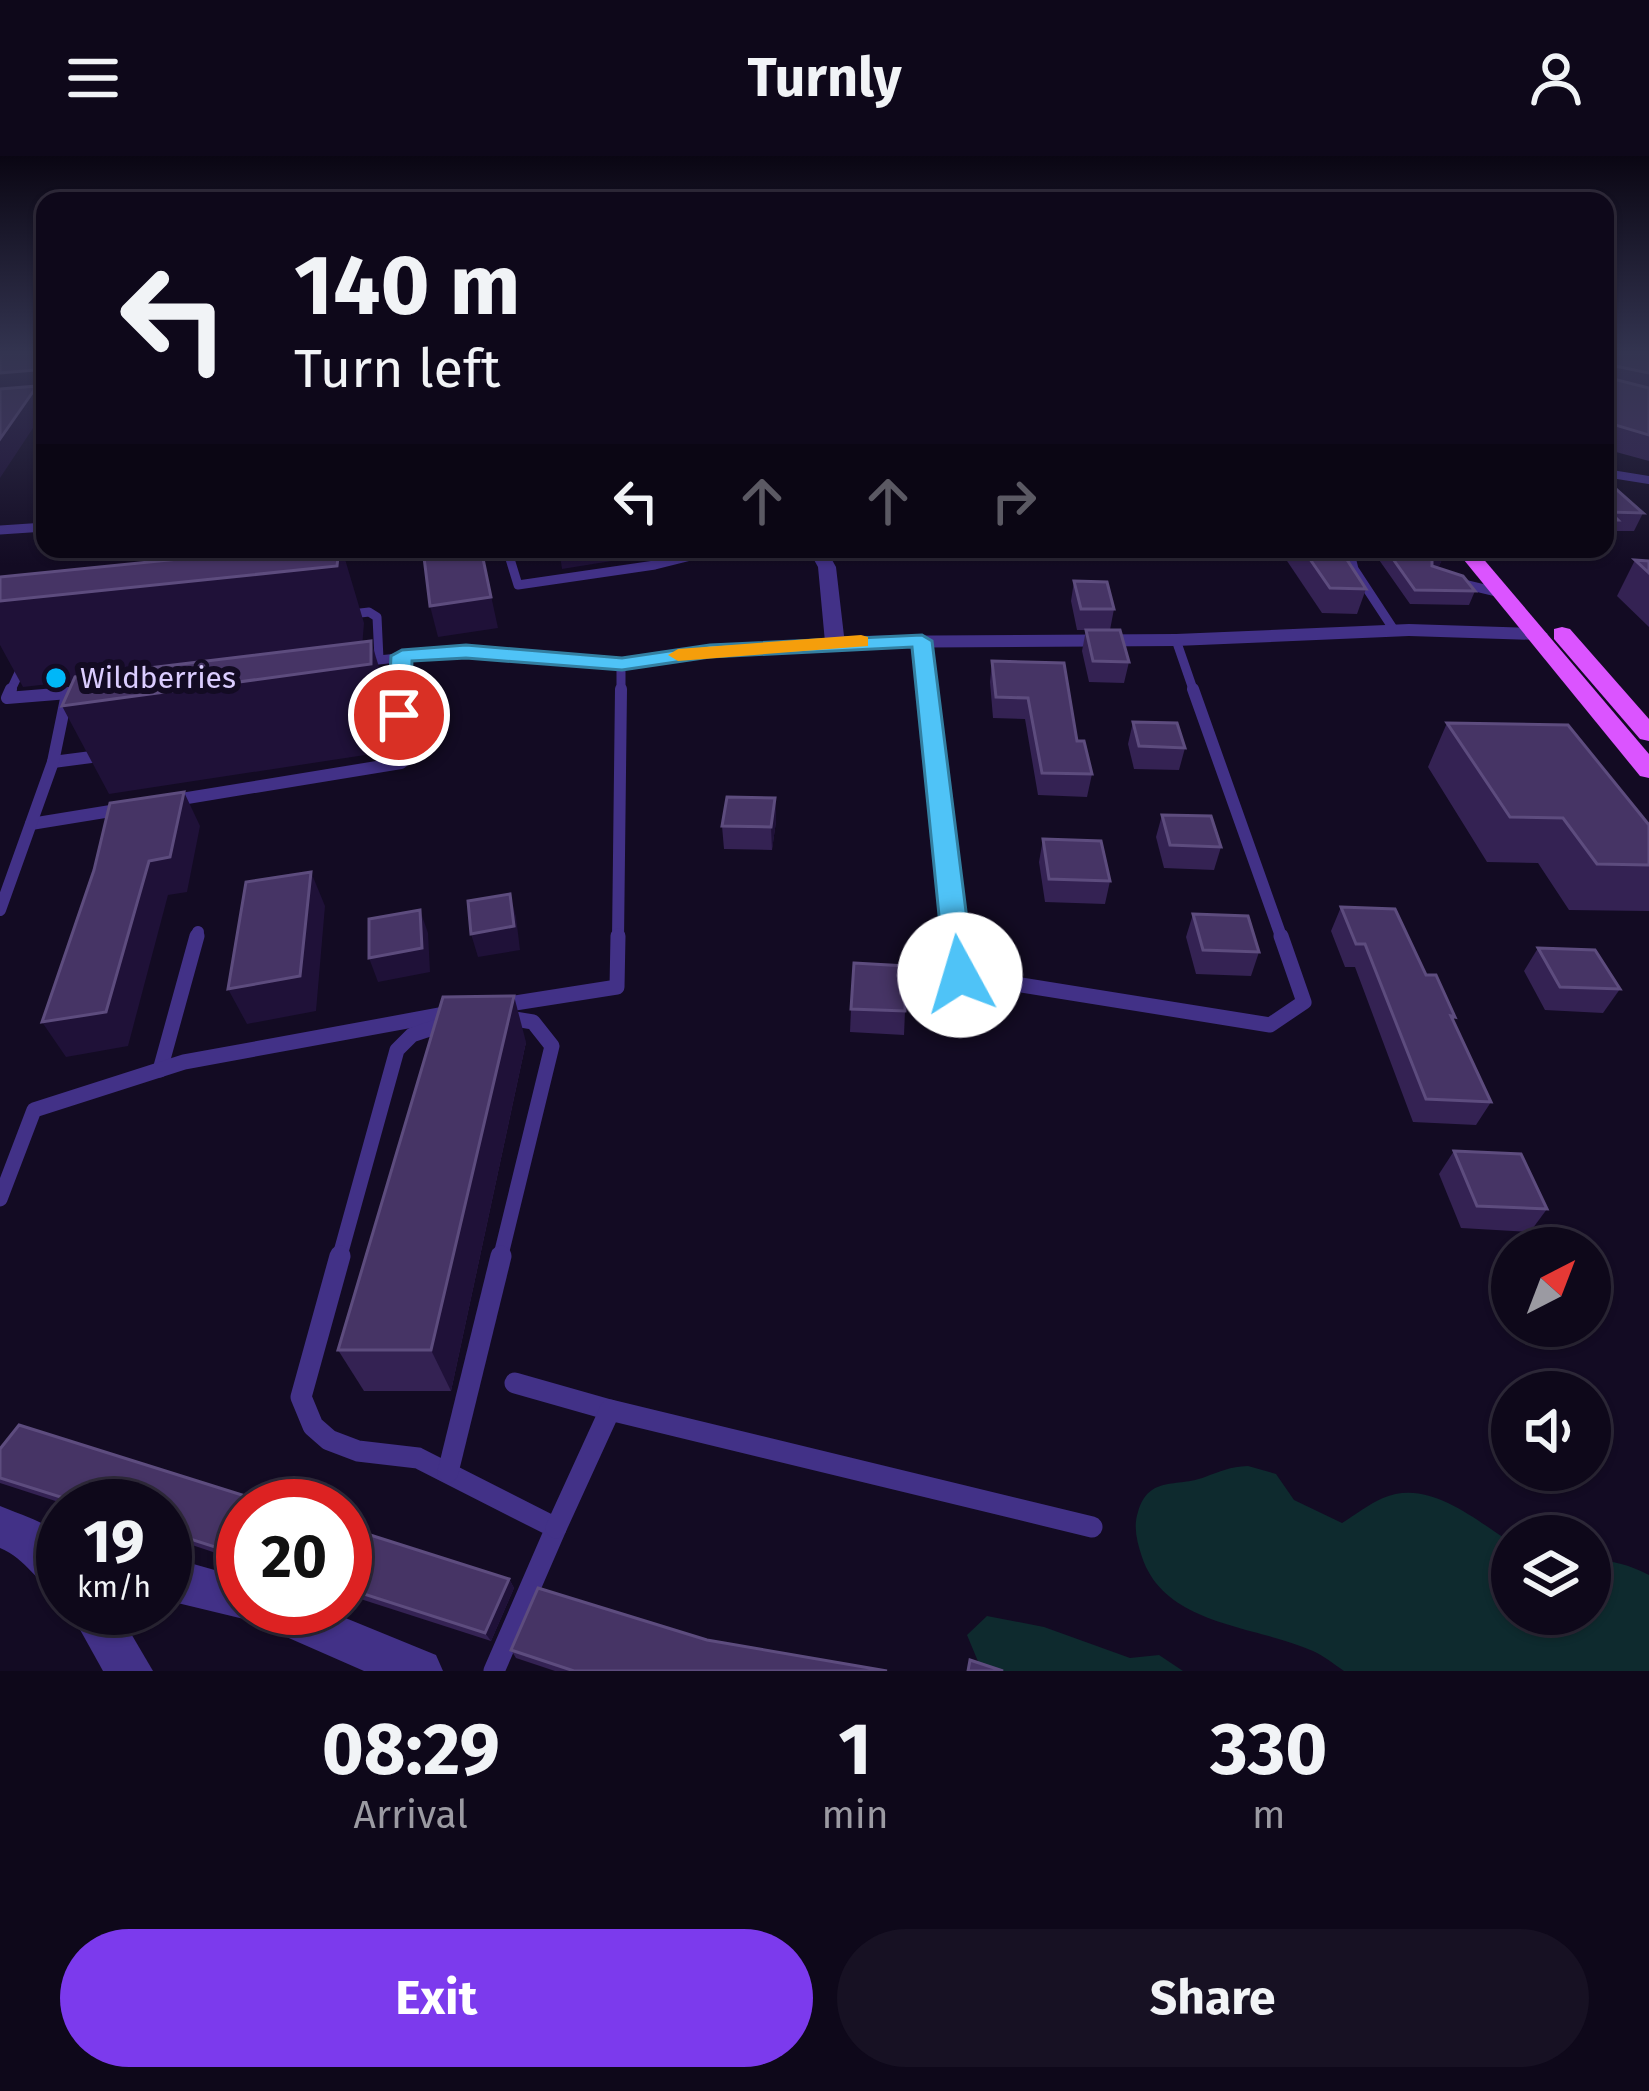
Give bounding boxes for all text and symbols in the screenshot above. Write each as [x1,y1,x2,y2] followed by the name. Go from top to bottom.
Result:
[60,45,126,111] icon: menu
[1523,45,1589,111] icon: person
[747,46,902,110] text: Turnly
[294,235,520,336] text: 140 m
[96,240,252,396] icon: left
[294,337,501,401] text: Turn left
[603,468,669,534] icon: left
[729,468,795,534] icon: ahead
[855,468,921,534] icon: ahead
[981,468,1047,534] icon: right
[80,660,236,696] place label: Wildberries
[348,664,450,766] pin
[43,665,69,691] marker: Wildberries
[366,682,432,748] icon: arrive
[897,912,1023,1038] position arrow
[1491,1227,1611,1347] north arrow
[1491,1227,1611,1635] map controls
[1491,1371,1611,1491] button: sound
[216,1479,372,1635] speed limit sign: 20
[83,1506,145,1578] text: 19
[1491,1515,1611,1635] button: layers
[77,1569,151,1605] text: km/h
[322,1707,500,1793] text: 08:29
[838,1707,872,1793] text: 1
[1210,1707,1327,1793] text: 330
[354,1792,468,1838] text: Arrival
[821,1792,889,1838] text: min
[1252,1792,1286,1838] text: m
[60,1929,813,2067] button: Exit
[837,1929,1589,2067] button: Share

